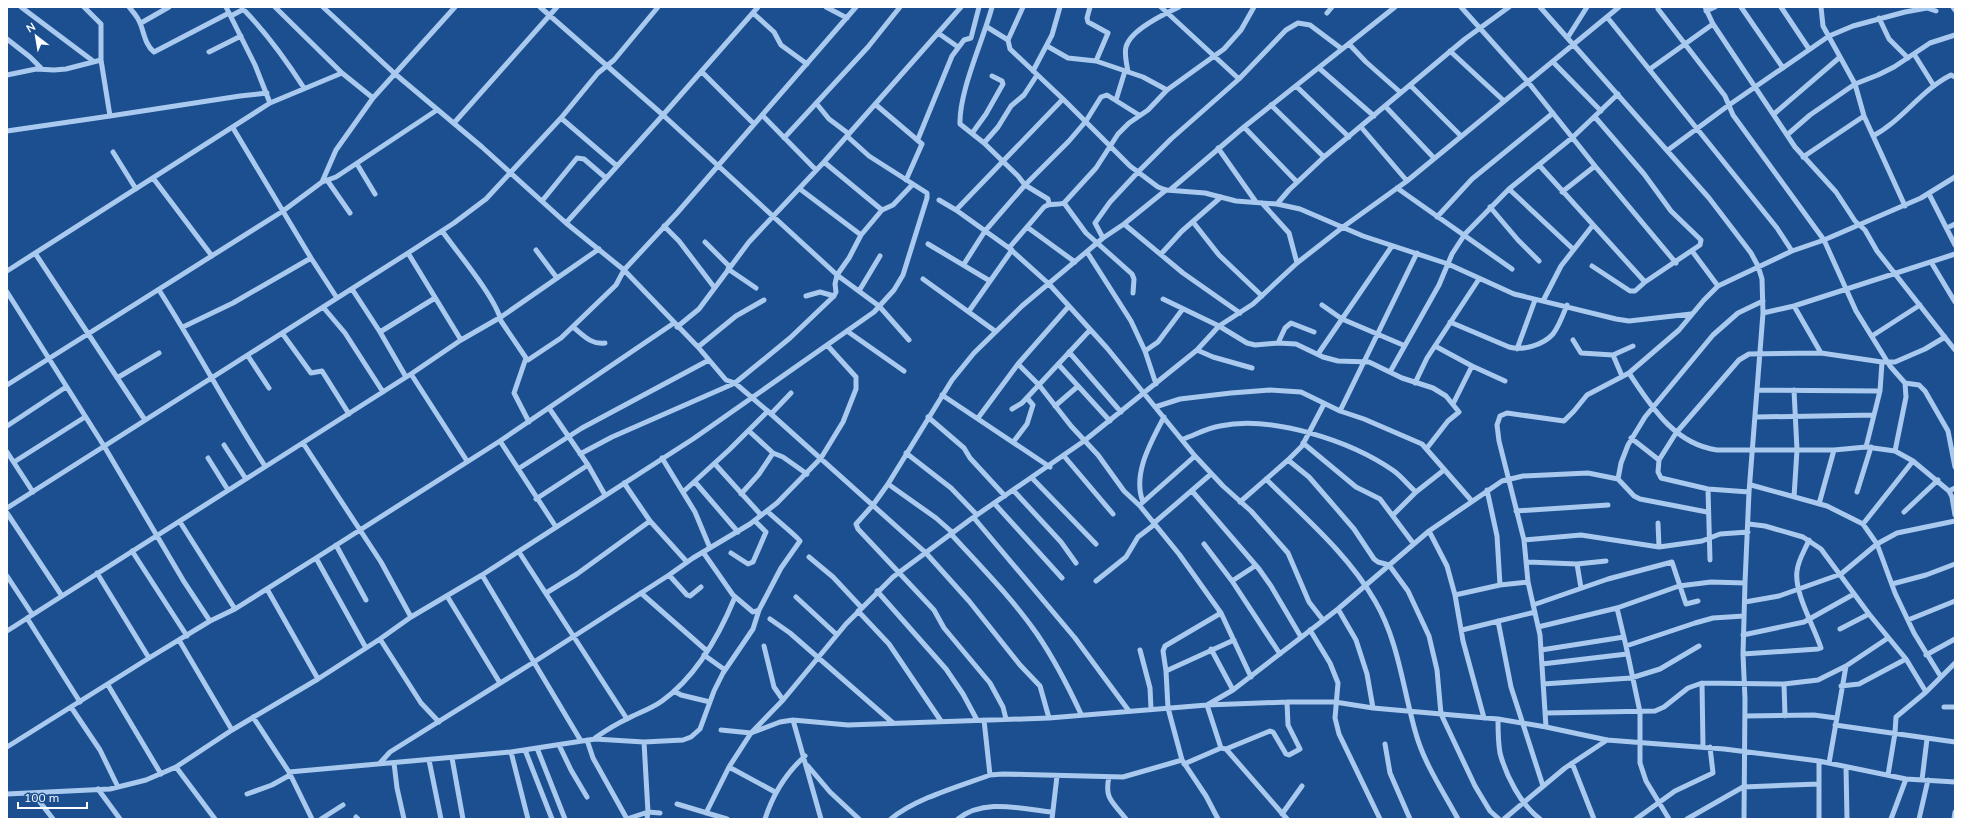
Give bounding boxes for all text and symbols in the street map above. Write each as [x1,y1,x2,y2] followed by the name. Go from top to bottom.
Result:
[16,16,56,56] north arrow
[24,19,38,36] text: N
[18,784,87,810] scale bar
[24,790,59,805] text: 100 m

